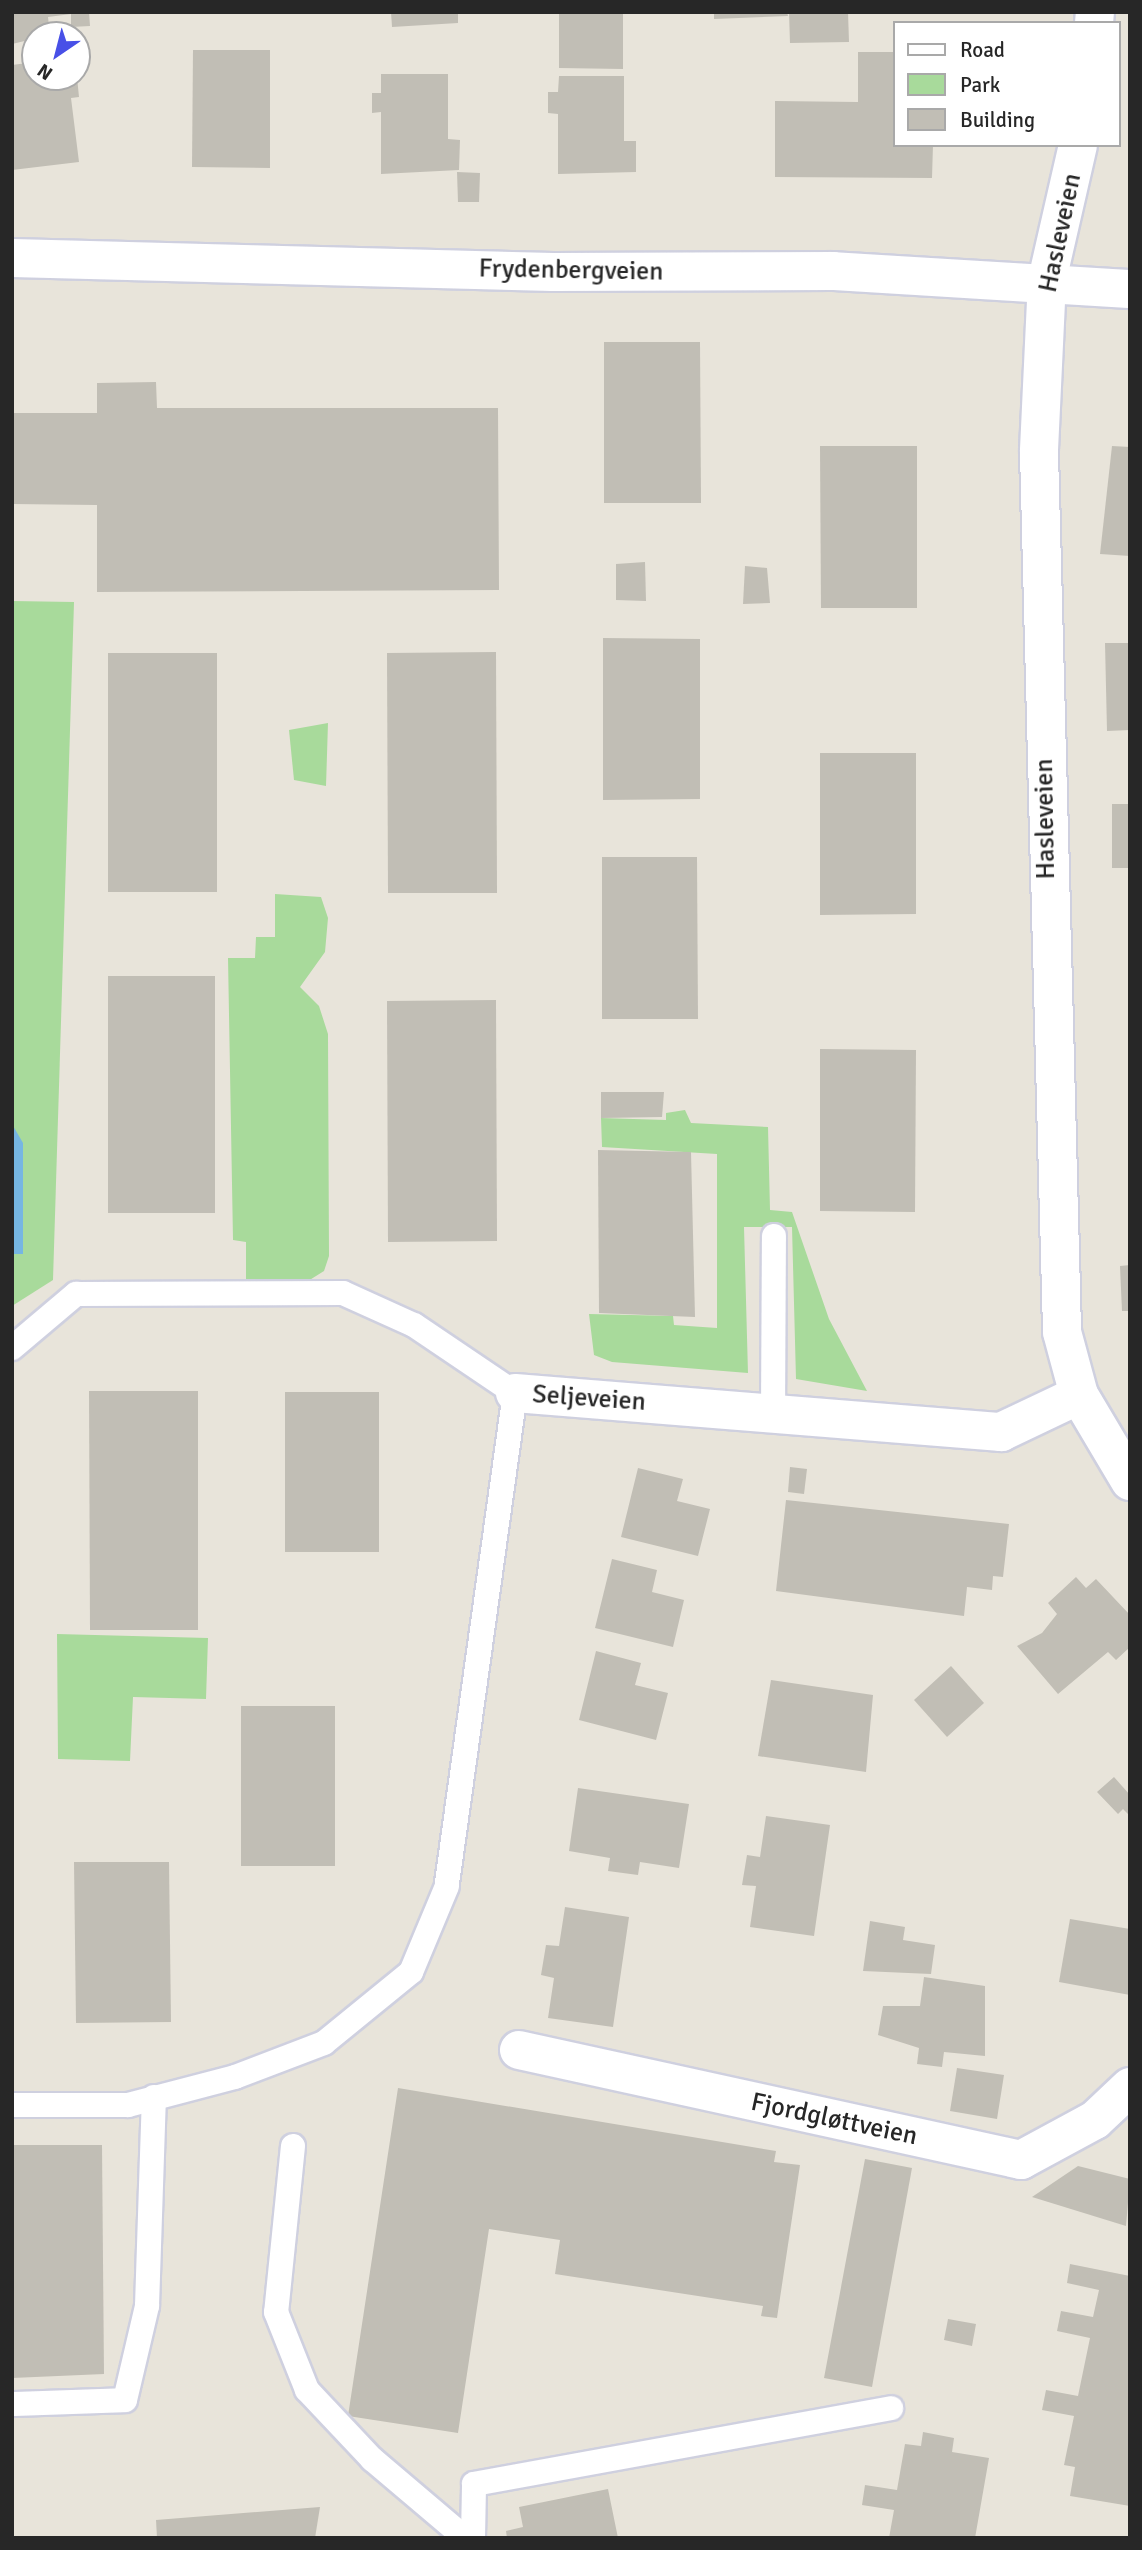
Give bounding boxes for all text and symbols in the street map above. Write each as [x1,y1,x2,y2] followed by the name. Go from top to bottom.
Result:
[21,21,91,91] north arrow
[894,21,1121,147] legend
[960,37,1005,63] text: Road
[33,58,57,85] text: N
[960,72,1000,98] text: Park
[960,107,1035,133] text: Building
[1033,171,1089,295] street label: Hasleveien
[478,254,664,288] street label: Frydenbergveien
[1029,758,1063,880] street label: Hasleveien
[531,1379,647,1419] street label: Seljeveien
[748,2087,920,2153] street label: Fjordgløttveien

